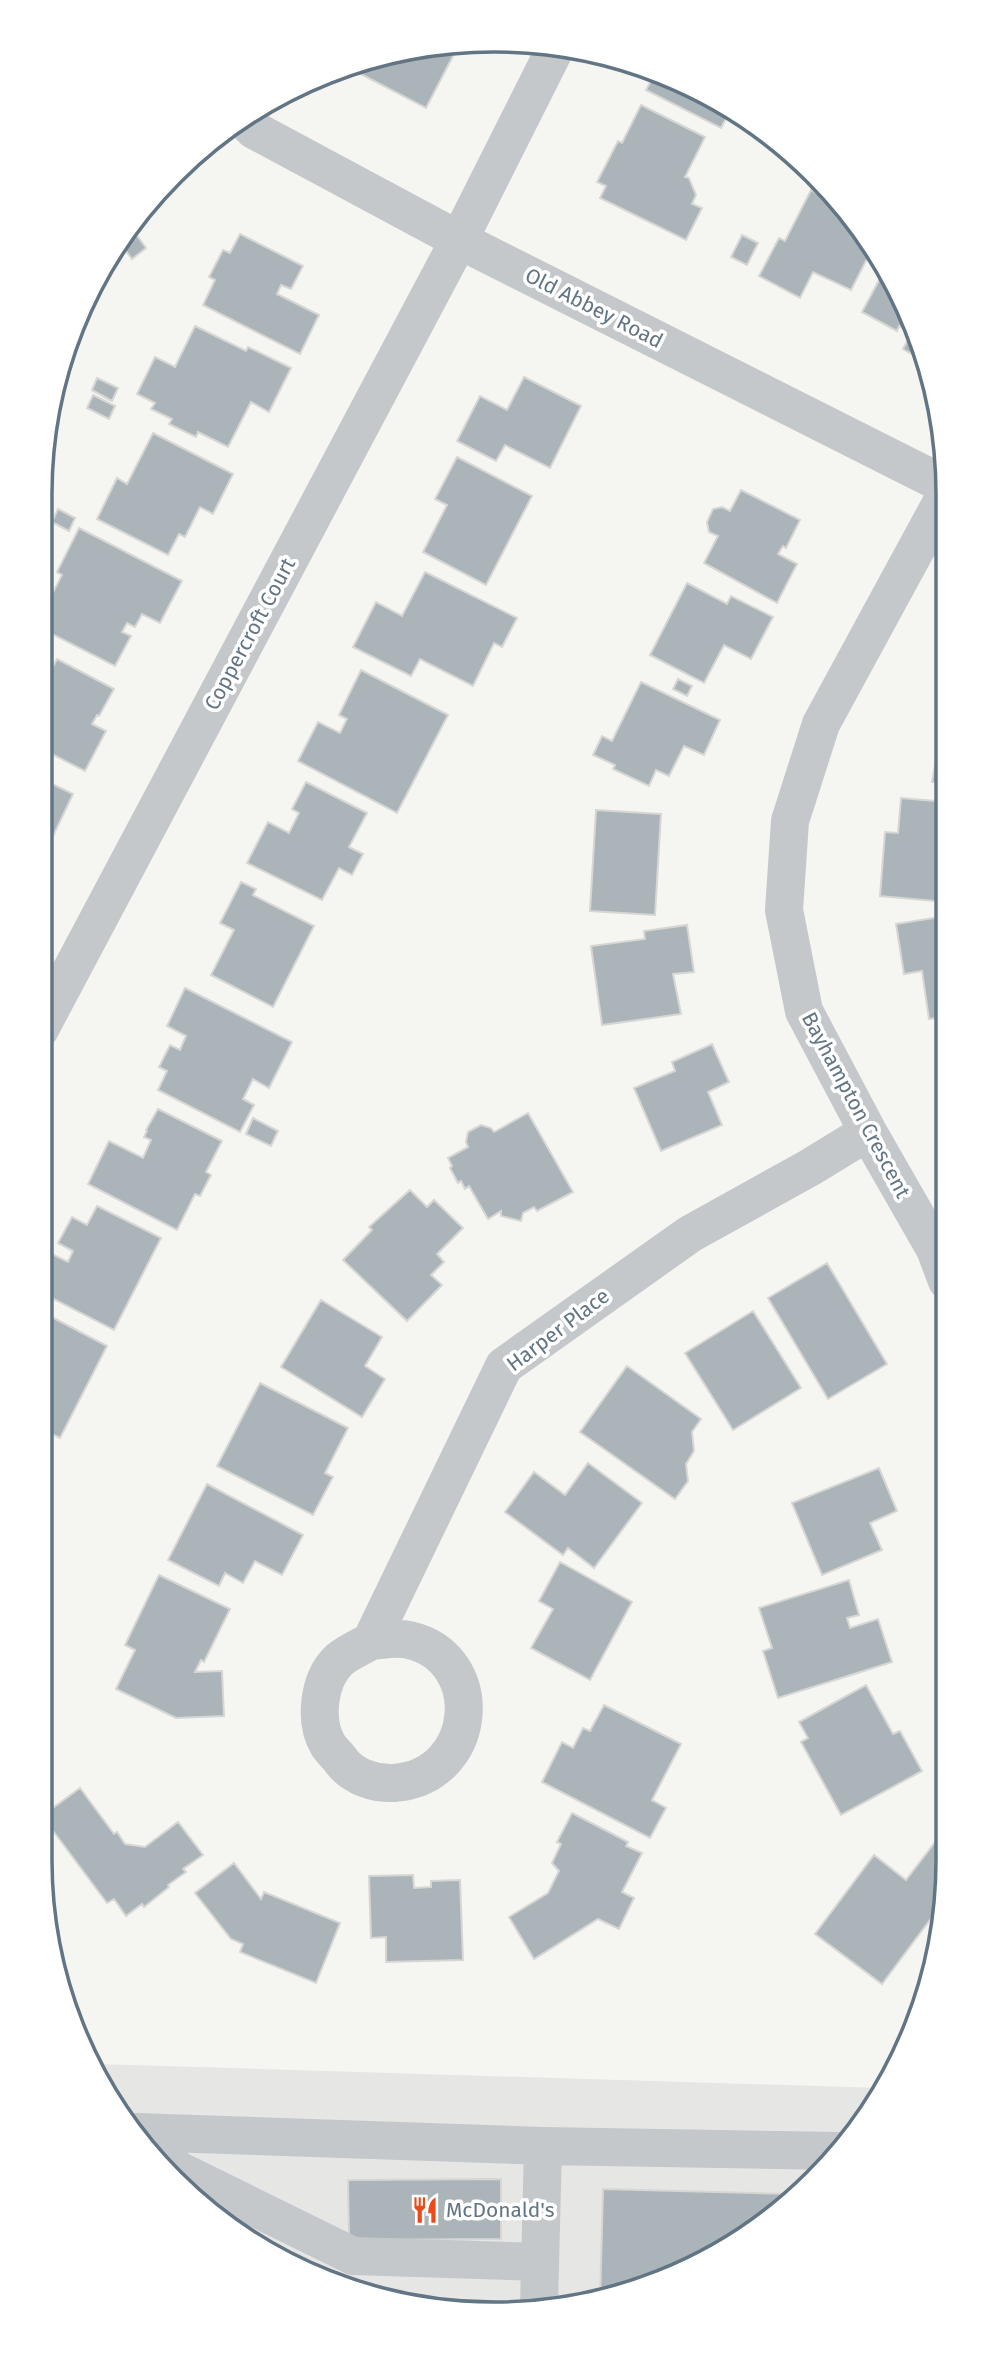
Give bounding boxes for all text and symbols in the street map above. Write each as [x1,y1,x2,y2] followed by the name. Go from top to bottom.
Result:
[521,262,667,354] street label: Old Abbey Road
[199,553,301,715] street label: Coppercroft Court
[796,1008,916,1203] street label: Bayhampton Crescent
[501,1283,615,1377] street label: Harper Place
[410,2195,440,2225] restaurant icon: McDonald's
[446,2197,555,2223] place label: McDonald's

